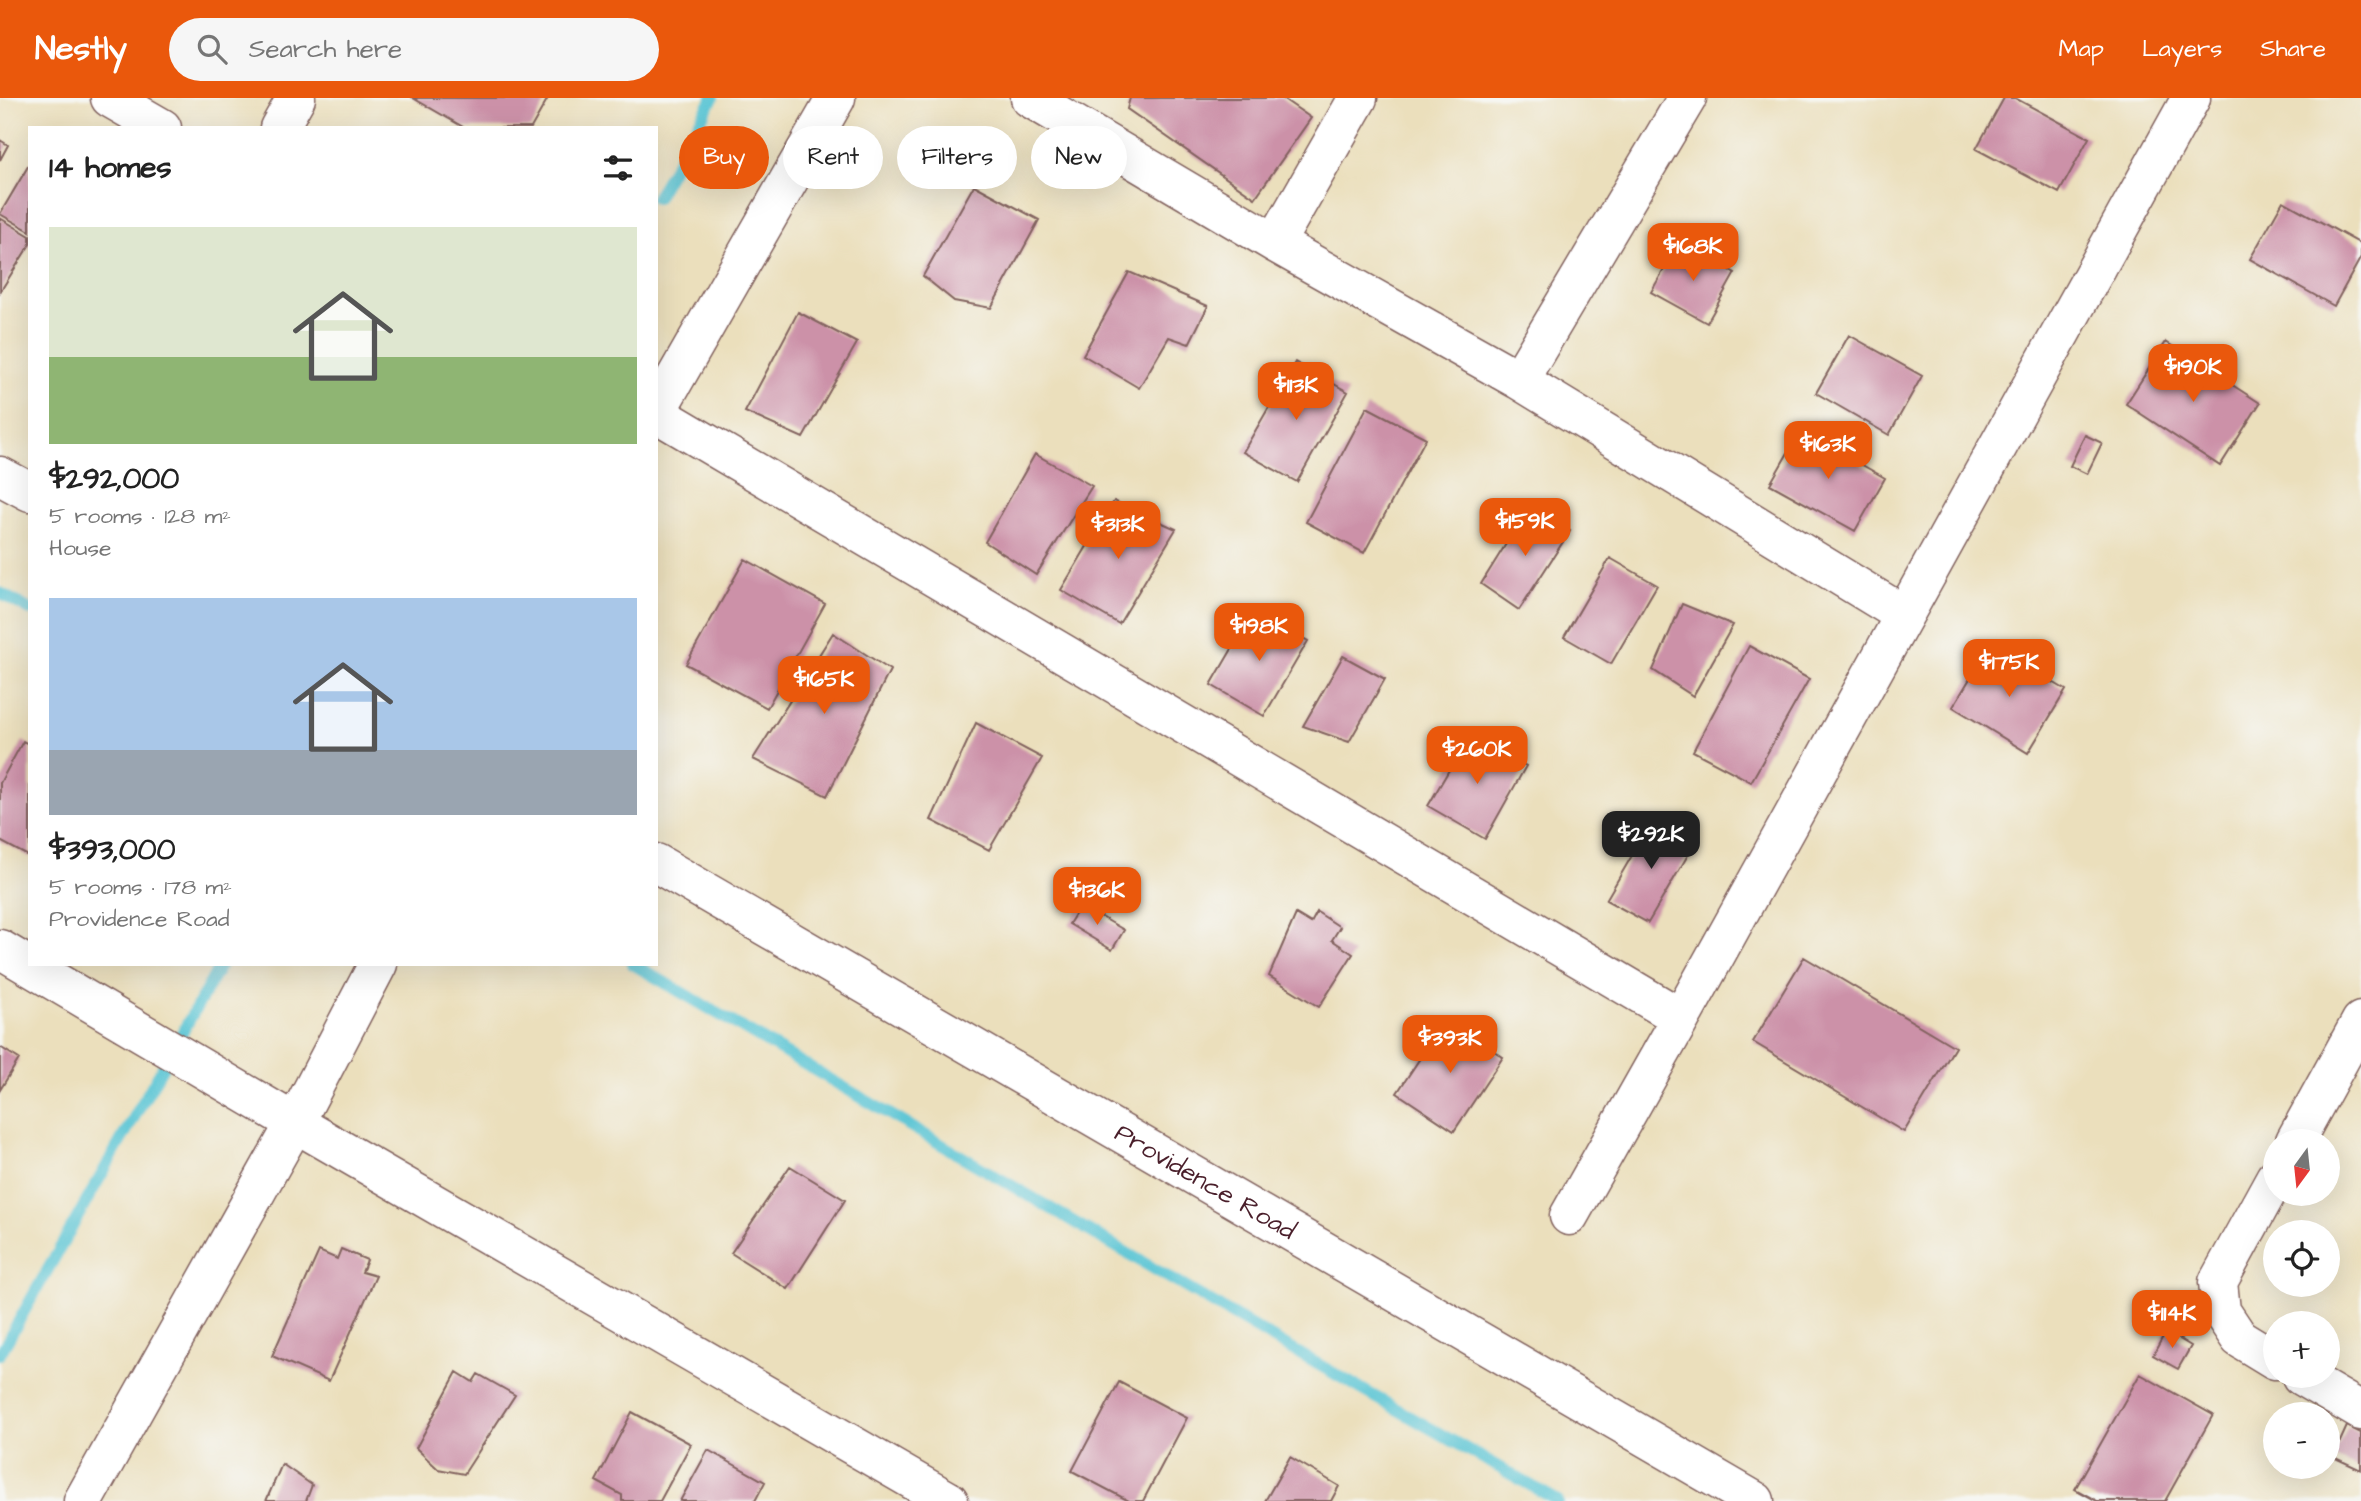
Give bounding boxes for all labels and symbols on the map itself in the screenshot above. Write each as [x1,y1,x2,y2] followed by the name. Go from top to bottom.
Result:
[1644,223,1742,283] pin: $168K
[2144,344,2242,404] pin: $190K
[1247,362,1345,422] pin: $113K
[1779,422,1877,481] pin: $163K
[1476,498,1574,558] pin: $159K
[1069,502,1167,561] pin: $313K
[1210,603,1308,663] pin: $198K
[1960,640,2058,699] pin: $175K
[775,656,873,716] pin: $165K
[1428,726,1526,786] pin: $260K
[1602,812,1700,871] pin: $292K
[1048,868,1146,927] pin: $136K
[1401,1016,1499,1075] pin: $393K
[1108,1115,1302,1249] street label: Providence Road
[2263,1129,2340,1206] north arrow
[2123,1290,2221,1350] pin: $114K

